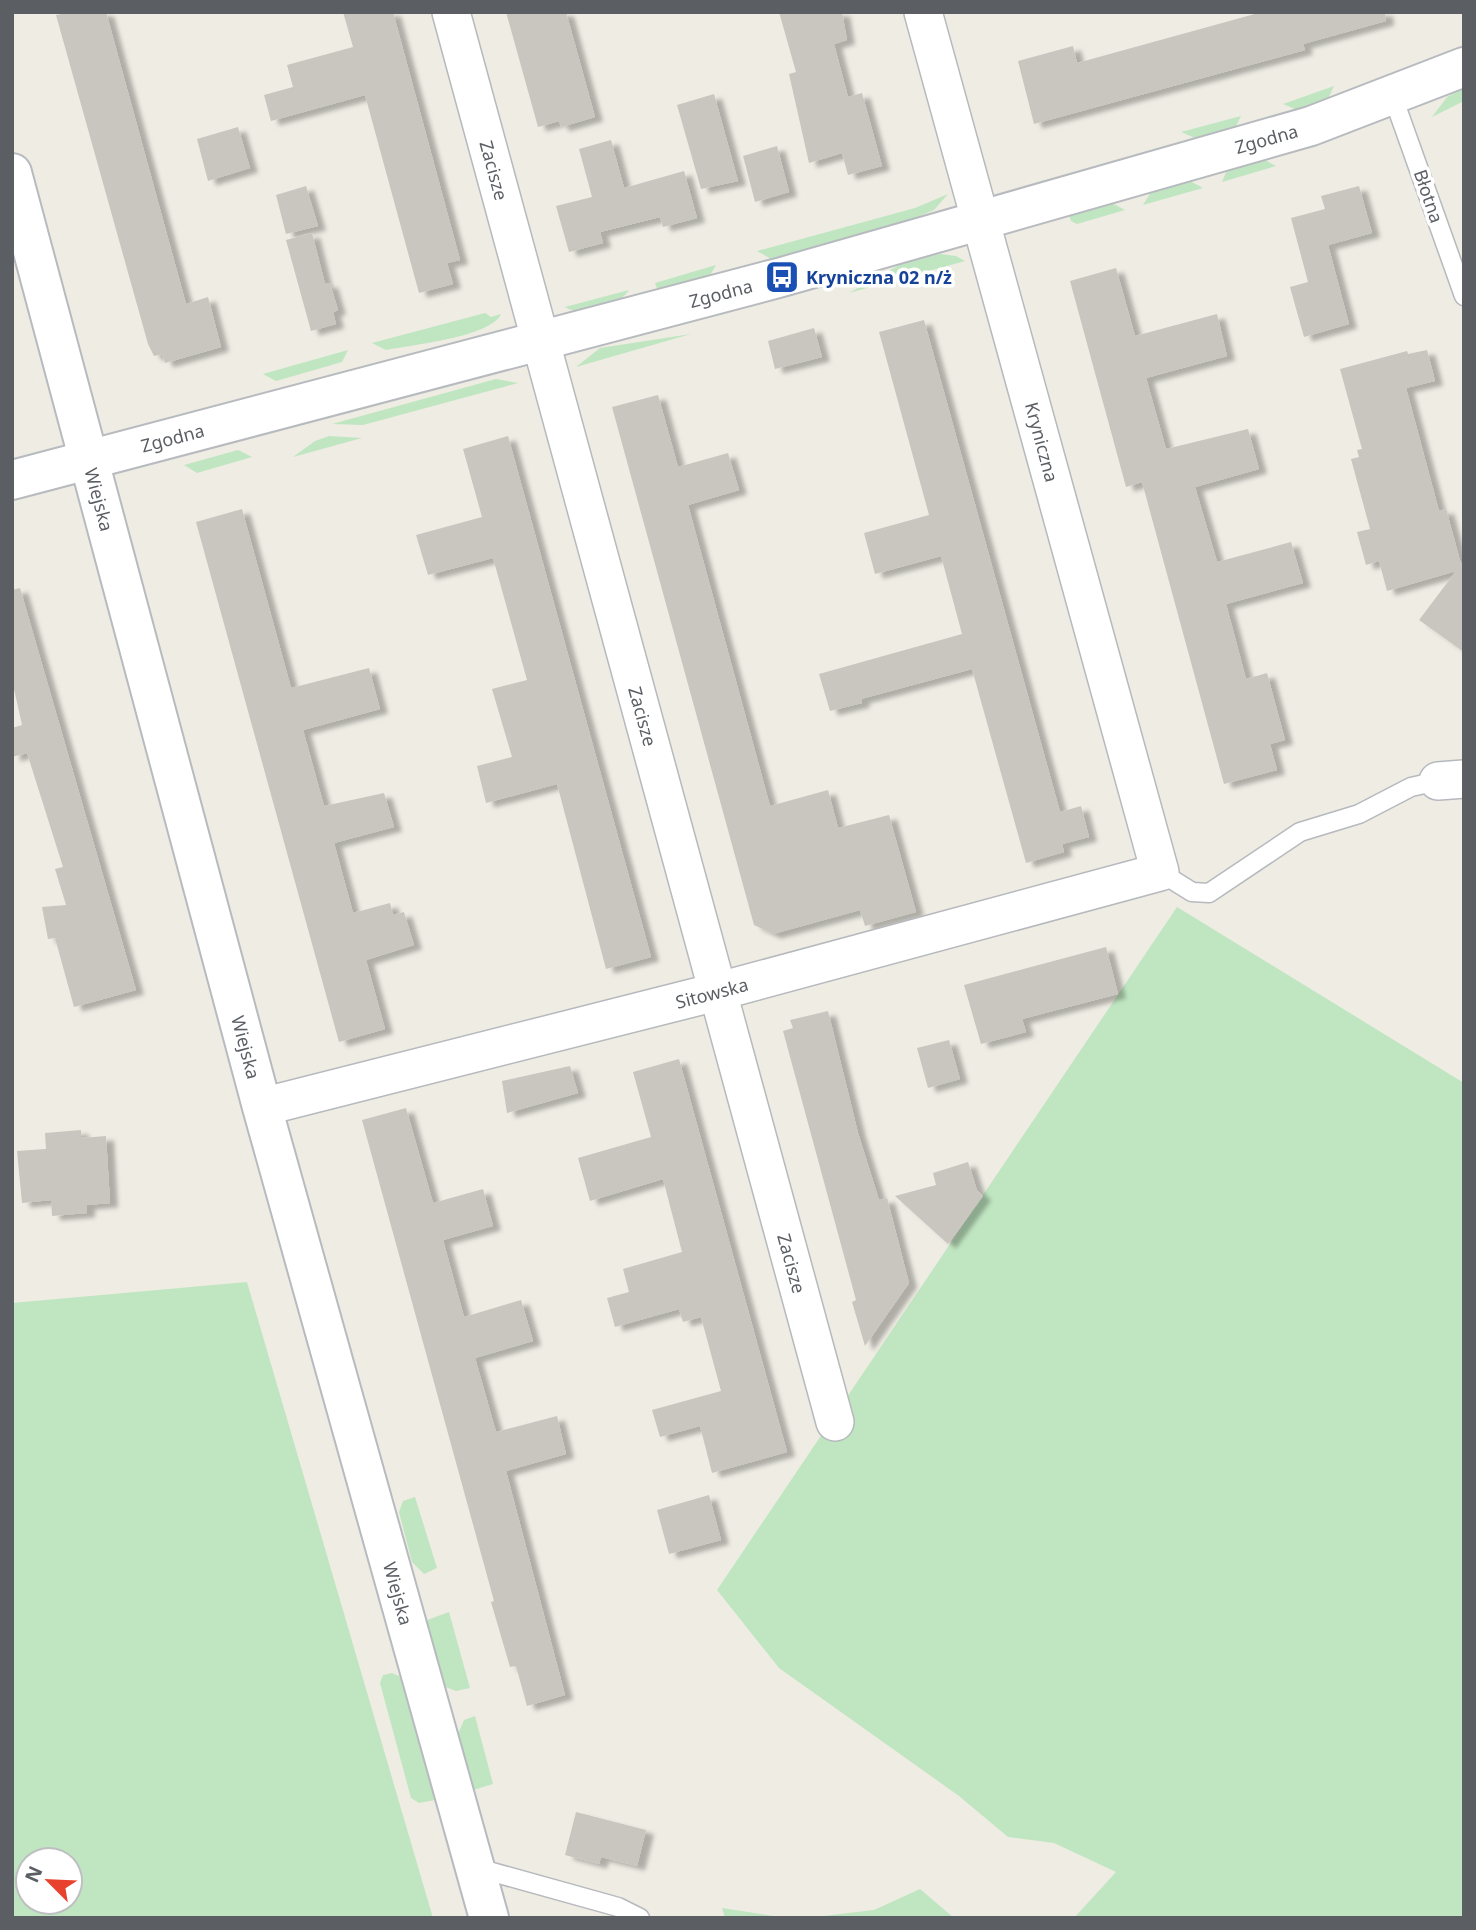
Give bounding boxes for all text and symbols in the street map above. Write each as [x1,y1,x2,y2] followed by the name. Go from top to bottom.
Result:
[1232,118,1301,159] street label: Zgodna
[475,138,514,203] street label: Zacisze
[1409,166,1449,226] street label: Błotna
[763,258,801,296] bus stop icon: Kryniczna 02 n/ż
[806,265,952,289] place label: Kryniczna 02 n/ż
[687,273,755,313] street label: Zgodna
[1020,399,1064,485] street label: Kryniczna
[138,418,207,458] street label: Zgodna
[79,465,119,534] street label: Wiejska
[623,684,662,749] street label: Zacisze
[673,972,751,1014] street label: Sitowska
[226,1013,266,1082] street label: Wiejska
[772,1231,811,1296] street label: Zacisze
[378,1559,418,1628] street label: Wiejska
[14,1846,84,1916] north arrow
[18,1862,48,1886] text: N

